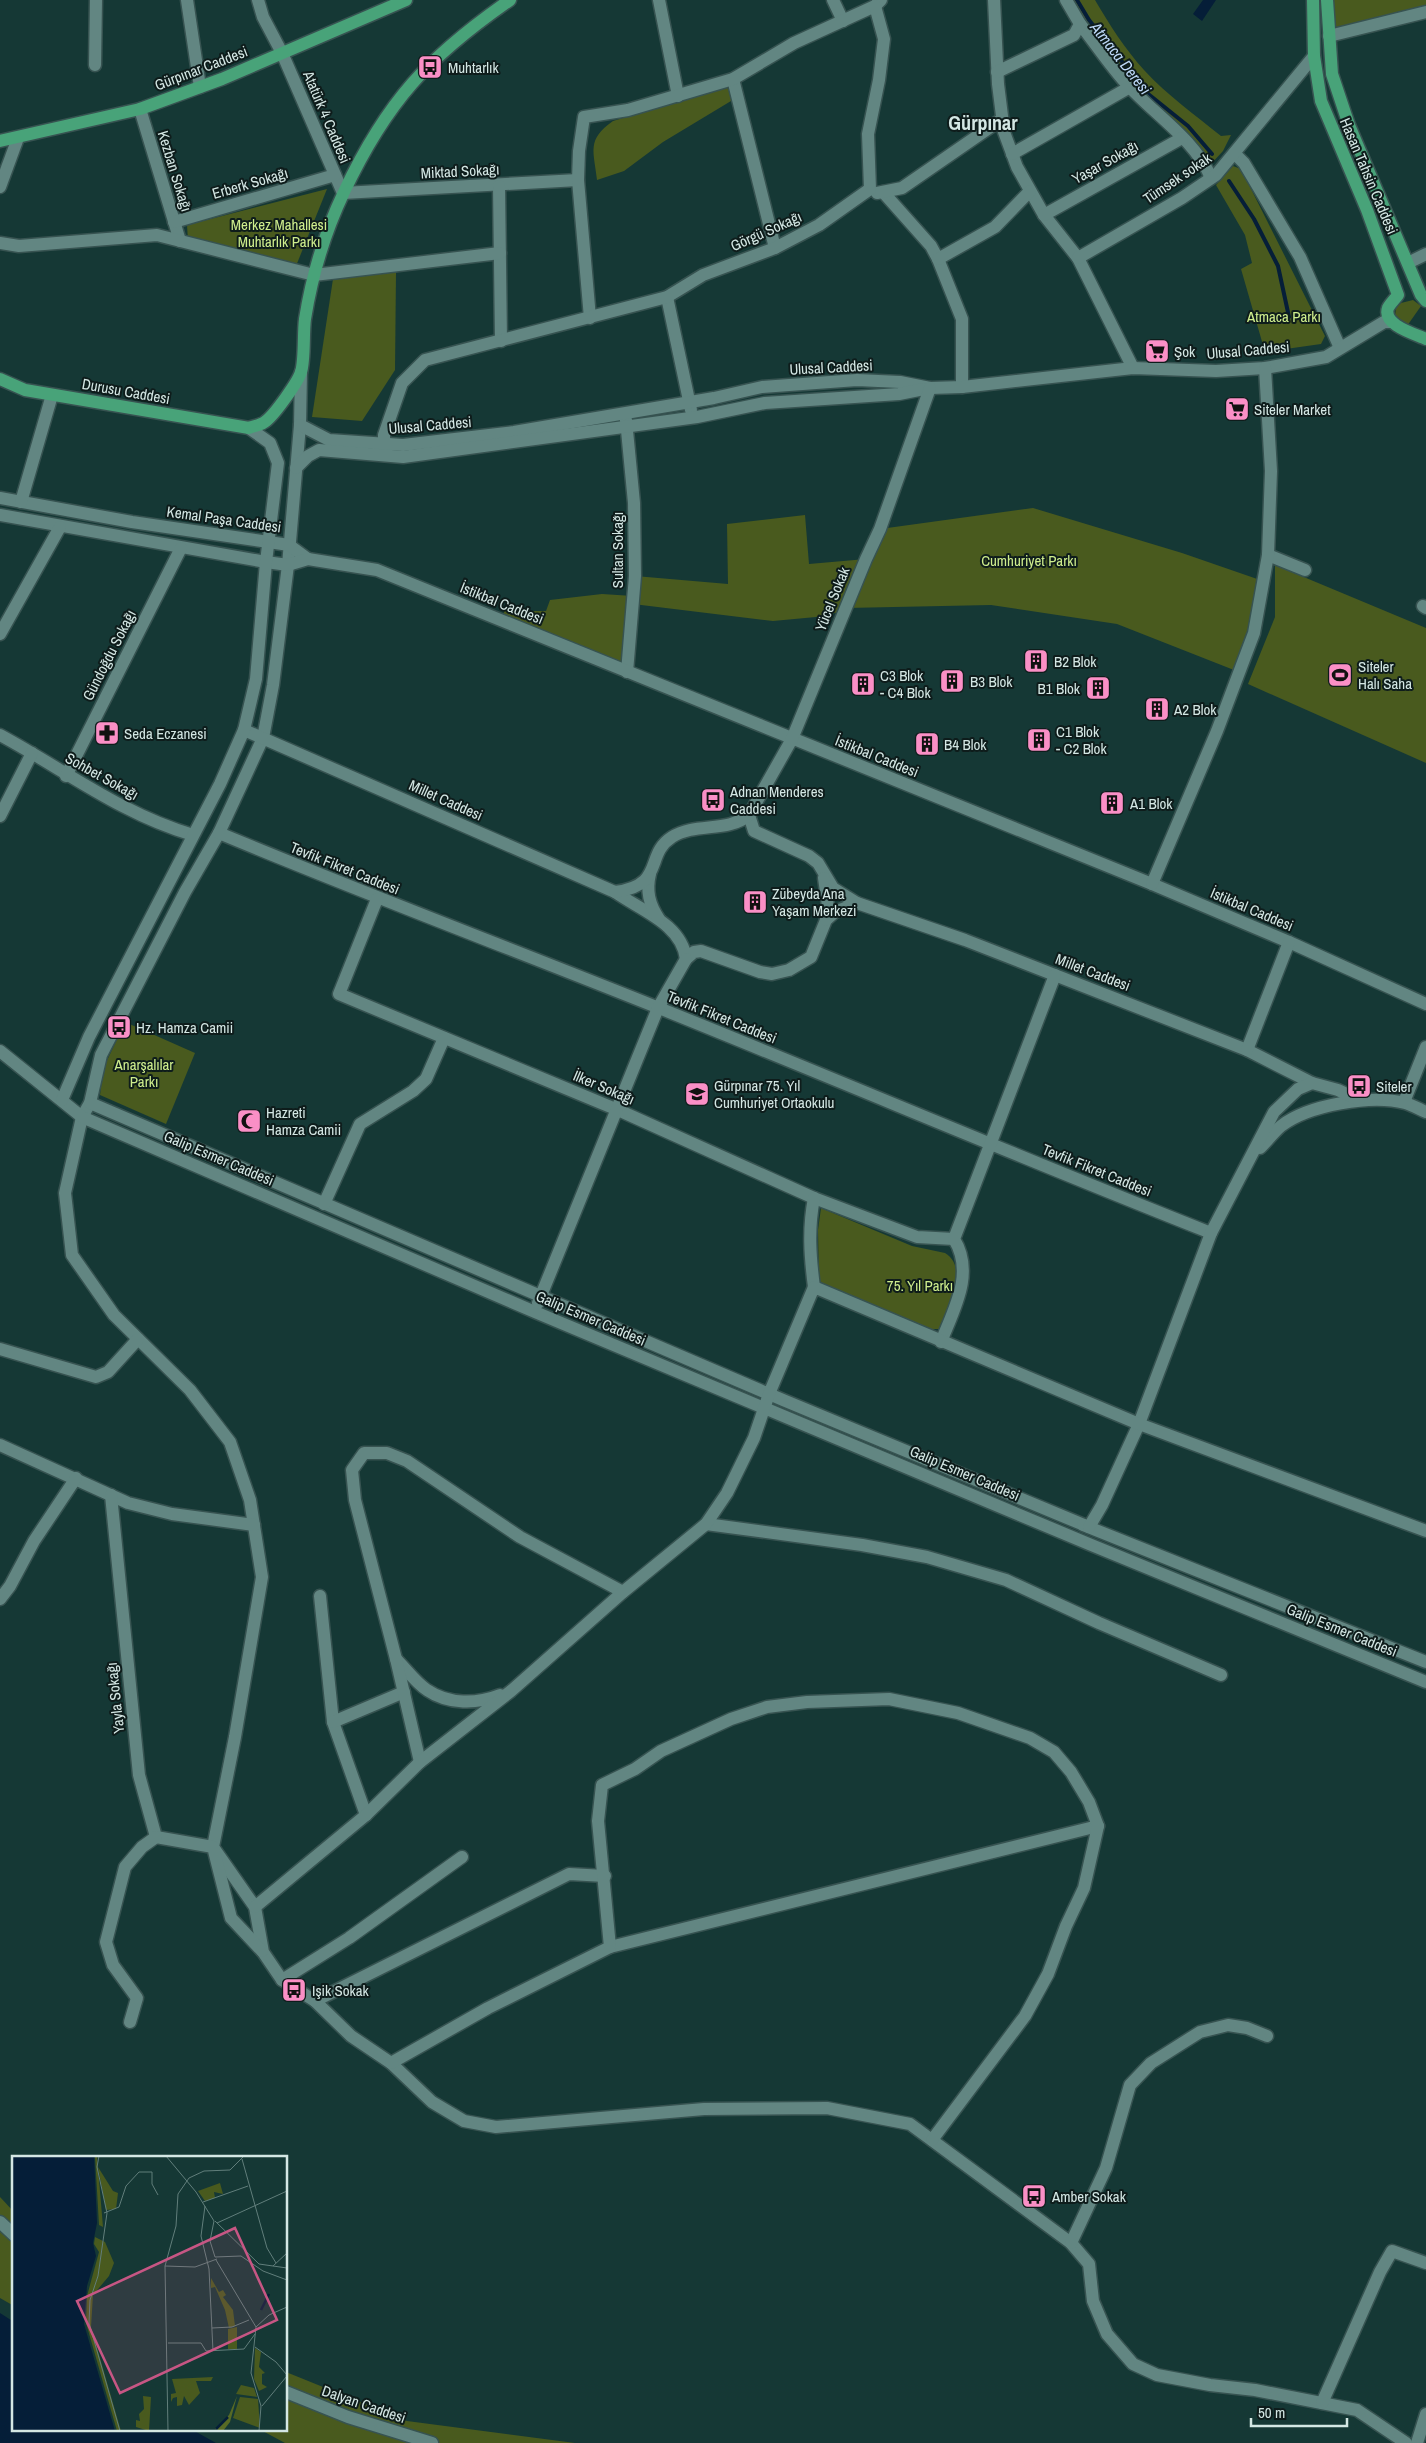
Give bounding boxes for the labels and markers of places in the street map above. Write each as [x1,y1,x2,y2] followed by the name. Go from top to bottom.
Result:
[417,54,443,80] bus stop icon: Muhtarlık
[448,57,499,78] place label: Muhtarlık
[1144,338,1170,364] supermarket icon: Şok
[1174,341,1196,362] place label: Şok
[1224,396,1250,422] supermarket icon: Siteler Market
[1254,399,1331,420] place label: Siteler Market
[1023,648,1049,674] building icon: B2 Blok
[1054,651,1097,672] place label: B2 Blok
[1358,656,1412,694] place label: Siteler Halı Saha
[1327,662,1353,688] sports icon: Siteler Halı Saha
[880,665,931,703] place label: C3 Blok - C4 Blok
[939,668,965,694] building icon: B3 Blok
[850,671,876,697] building icon: C3 Blok - C4 Blok
[970,671,1013,692] place label: B3 Blok
[1085,675,1111,701] building icon: B1 Blok
[1038,678,1081,699] place label: B1 Blok
[1144,696,1170,722] building icon: A2 Blok
[1173,699,1217,720] place label: A2 Blok
[94,720,120,746] pharmacy icon: Seda Eczanesi
[1056,721,1107,759] place label: C1 Blok - C2 Blok
[124,723,207,744] place label: Seda Eczanesi
[1026,727,1052,753] building icon: C1 Blok - C2 Blok
[914,731,940,757] building icon: B4 Blok
[944,734,987,755] place label: B4 Blok
[729,781,824,819] place label: Adnan Menderes Caddesi
[700,787,726,813] bus stop icon: Adnan Menderes Caddesi
[1099,790,1125,816] building icon: A1 Blok
[1129,793,1173,814] place label: A1 Blok
[772,883,857,921] place label: Zübeyda Ana Yaşam Merkezi
[742,889,768,915] building icon: Zübeyda Ana Yaşam Merkezi
[106,1014,132,1040] bus stop icon: Hz. Hamza Camii
[136,1017,233,1038] place label: Hz. Hamza Camii
[1346,1073,1372,1099] bus stop icon: Siteler
[714,1075,834,1113] place label: Gürpınar 75. Yıl Cumhuriyet Ortaokulu
[1376,1076,1412,1097] place label: Siteler
[684,1081,710,1107] school or university icon: Gürpınar 75. Yıl Cumhuriyet Ortaokulu
[266,1102,341,1140] place label: Hazreti Hamza Camii
[236,1108,262,1134] mosque icon: Hazreti Hamza Camii
[281,1977,307,2003] bus stop icon: Işik Sokak
[312,1980,370,2001] place label: Işik Sokak
[1021,2183,1047,2209] bus stop icon: Amber Sokak
[1051,2186,1127,2207] place label: Amber Sokak

